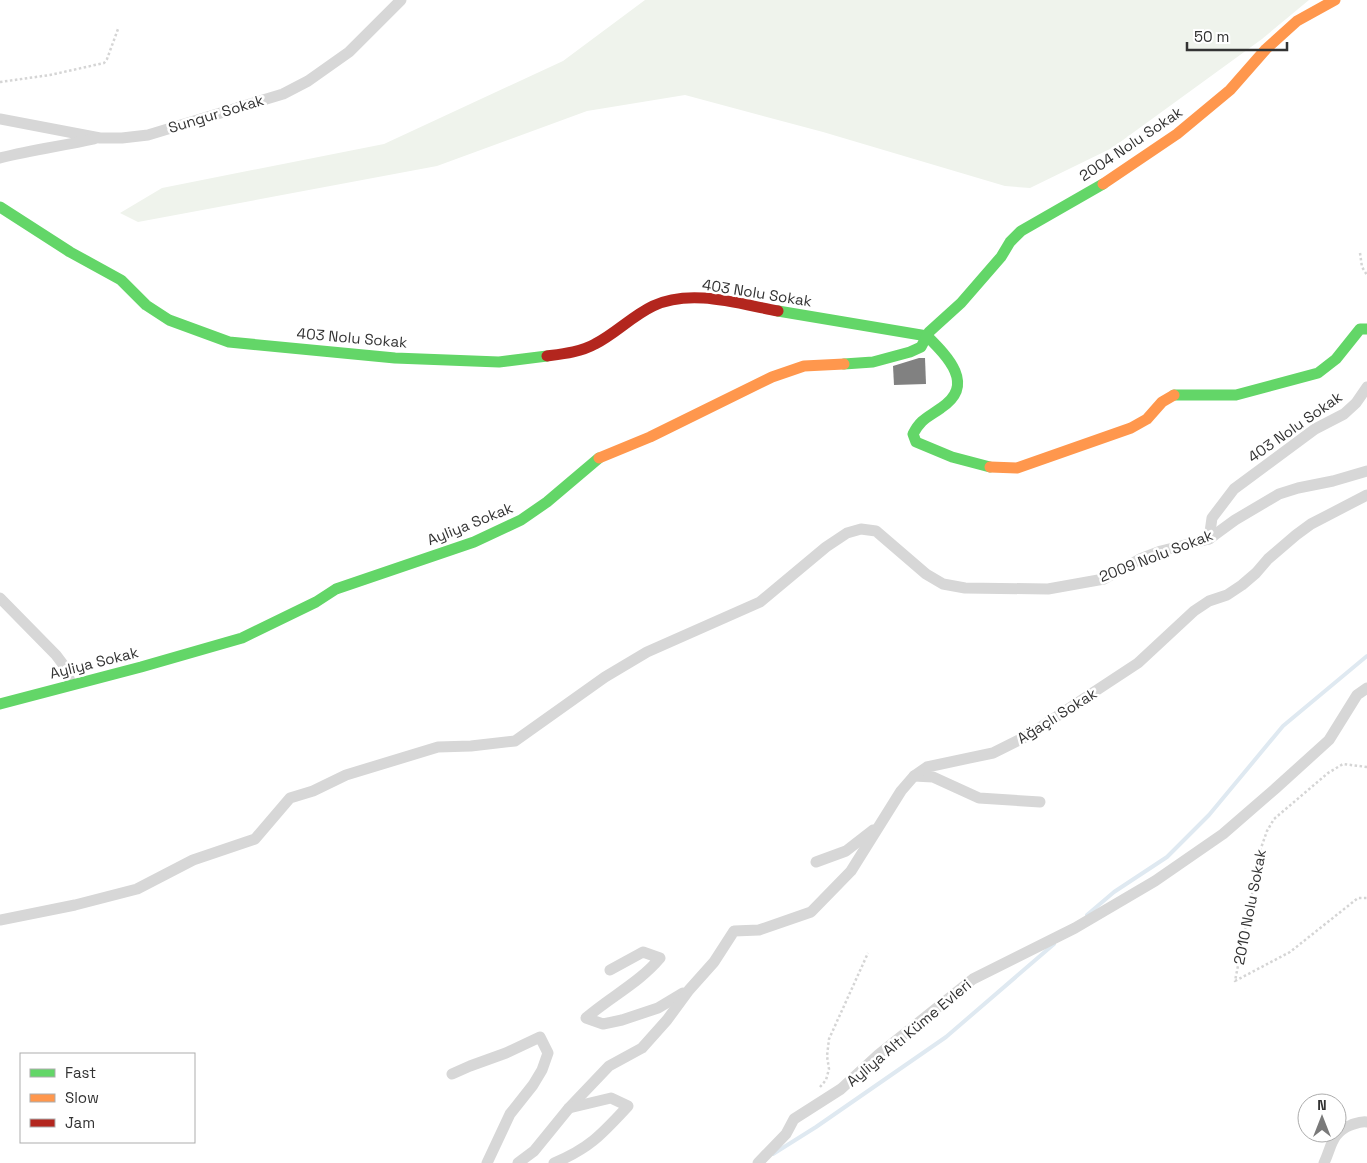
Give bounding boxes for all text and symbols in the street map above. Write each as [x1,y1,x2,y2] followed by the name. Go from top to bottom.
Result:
[1187,20,1287,52] scale bar
[1194,27,1229,46] text: 50 m
[166,90,266,137] street label: Sungur Sokak
[1075,102,1186,185] street label: 2004 Nolu Sokak
[701,274,813,311] street label: 403 Nolu Sokak
[296,323,408,352] street label: 403 Nolu Sokak
[1244,387,1346,466] street label: 403 Nolu Sokak
[424,498,515,549] street label: Ayliya Sokak
[1096,525,1215,586] street label: 2009 Nolu Sokak
[48,642,140,683] street label: Ayliya Sokak
[1013,683,1100,748] street label: Ağaçlı Sokak
[1229,847,1270,966] street label: 2010 Nolu Sokak
[842,975,975,1090] street label: Ayliya Altı Küme Evleri
[20,1053,195,1143] legend
[65,1063,96,1082] text: Fast
[65,1088,99,1107] text: Slow
[1297,1093,1347,1143] north arrow
[1317,1096,1327,1114] text: N
[65,1113,95,1132] text: Jam

